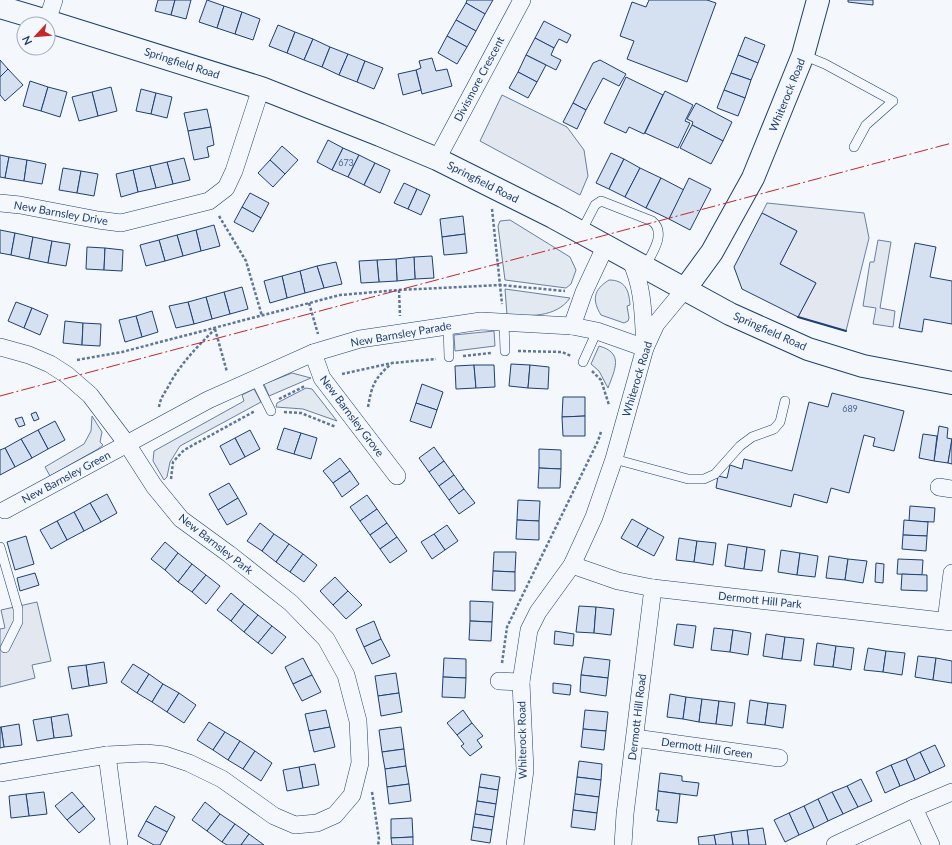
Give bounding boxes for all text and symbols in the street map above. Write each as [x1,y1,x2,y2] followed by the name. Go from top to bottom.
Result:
[16,16,56,56] north arrow
[19,34,34,47] text: N
[451,34,506,123] street label: Divismore Crescent
[143,44,222,81] street label: Springfield Road
[766,56,807,133] street label: Whiterock Road
[338,157,354,168] house number: 673
[445,158,521,205] street label: Springfield Road
[13,198,109,227] street label: New Barnsley Drive
[732,309,809,352] street label: Springfield Road
[349,318,453,349] street label: New Barnsley Parade
[619,340,654,418] street label: Whiterock Road
[318,373,387,459] street label: New Barnsley Grove
[842,403,858,414] house number: 689
[19,448,112,505] street label: New Barnsley Green
[177,511,256,577] street label: New Barnsley Park
[718,589,803,610] street label: Dermott Hill Park
[625,673,648,761] street label: Dermott Hill Road
[514,701,529,779] street label: Whiterock Road
[661,735,754,760] street label: Dermott Hill Green

